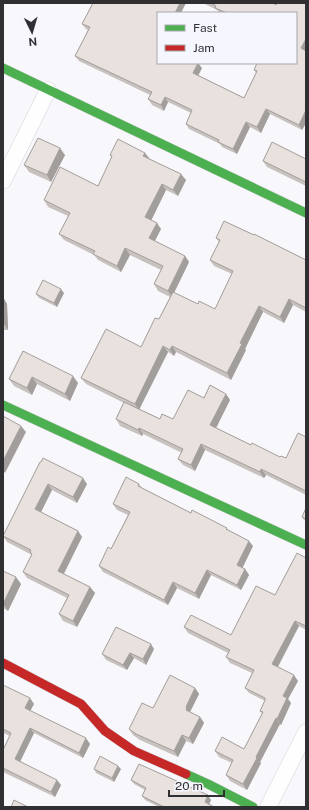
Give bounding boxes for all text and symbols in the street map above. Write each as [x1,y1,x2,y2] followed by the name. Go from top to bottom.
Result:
[12,12,52,52] north arrow
[157,12,297,64] legend
[193,21,218,35] text: Fast
[28,36,38,48] text: N
[193,41,215,55] text: Jam
[169,772,224,798] scale bar
[175,779,203,793] text: 20 m

